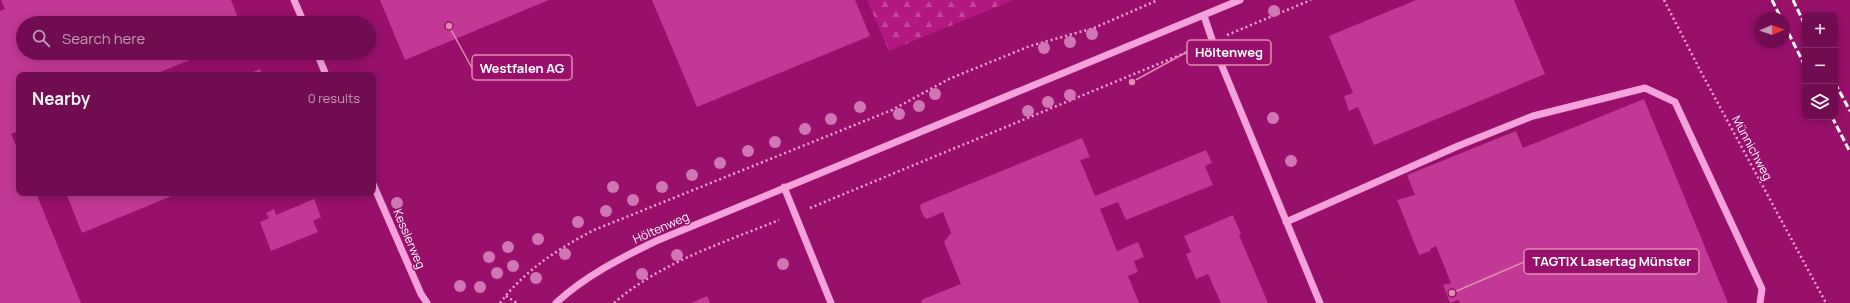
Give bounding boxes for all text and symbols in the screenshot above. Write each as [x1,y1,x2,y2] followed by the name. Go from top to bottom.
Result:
[1754,12,1790,48] north arrow
[1802,12,1838,120] map controls
[1802,12,1838,48] button: +
[16,16,376,60] search box
[30,27,52,49] icon: search
[62,28,145,49] text: Search here
[1187,40,1271,65] callout: Höltenweg
[1195,43,1263,61] text: Höltenweg
[1802,48,1838,84] button: −
[472,55,572,80] callout: Westfalen AG
[480,59,565,77] text: Westfalen AG
[1802,84,1838,120] button: layers
[32,87,90,110] text: Nearby
[308,89,360,107] text: 0 results
[1728,112,1777,183] street label: Münnichweg
[389,206,430,271] street label: Kesslerweg
[630,208,692,247] street label: Höltenweg
[1524,249,1699,274] callout: TAGTIX Lasertag Münster
[1533,252,1691,270] text: TAGTIX Lasertag Münster

